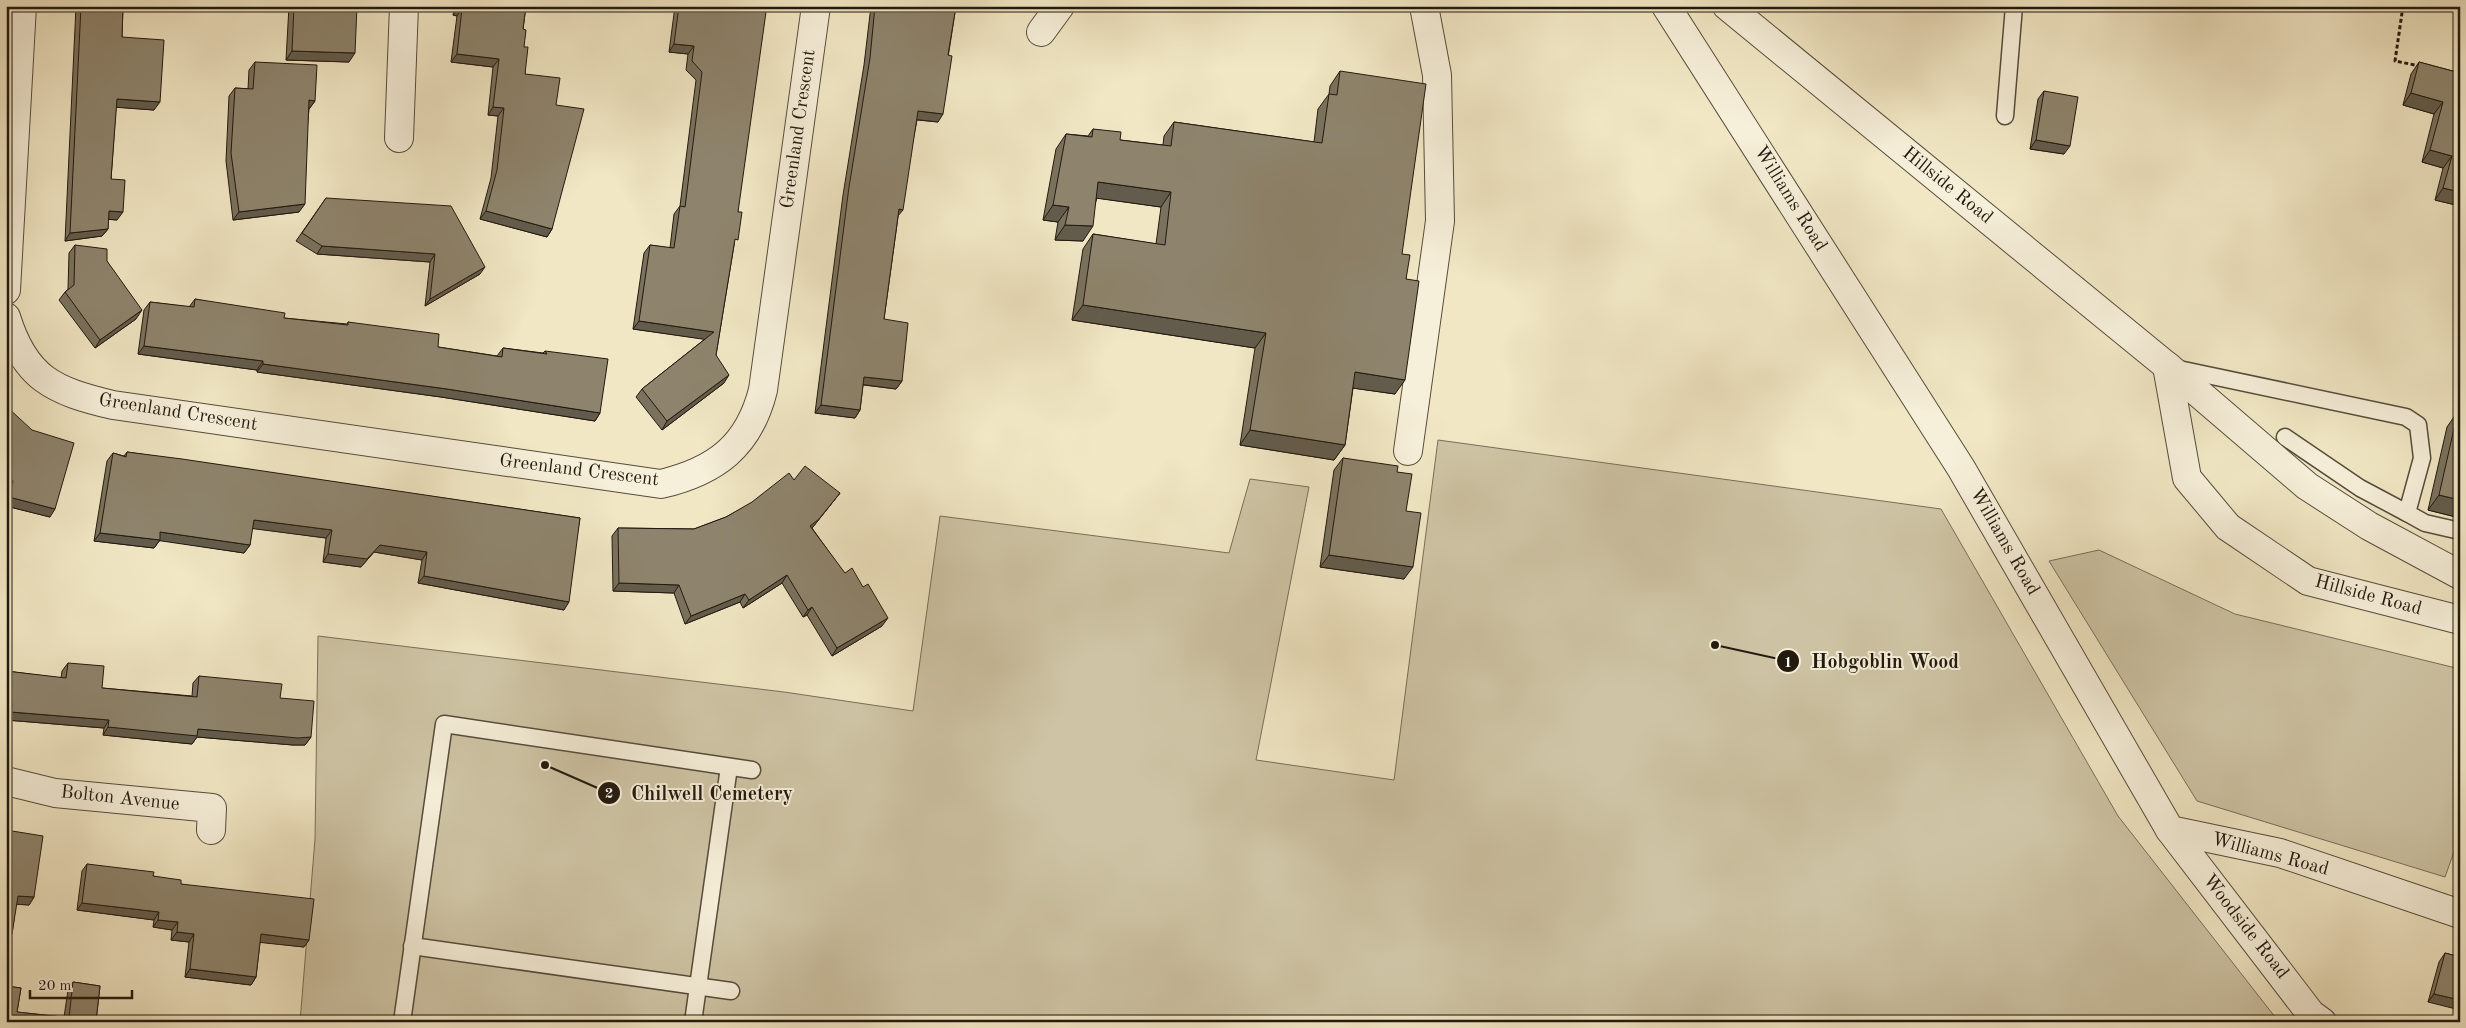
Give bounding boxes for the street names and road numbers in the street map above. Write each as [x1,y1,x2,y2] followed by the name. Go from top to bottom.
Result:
[778,48,820,210] street label: Greenland Crescent
[1750,143,1830,255] street label: Williams Road
[1898,144,1996,228] street label: Hillside Road
[97,391,259,435] street label: Greenland Crescent
[498,452,660,490] street label: Greenland Crescent
[1966,485,2042,599] street label: Williams Road
[2312,573,2424,619] street label: Hillside Road
[59,783,181,815] street label: Bolton Avenue
[2209,830,2331,880] street label: Williams Road
[2198,871,2292,983] street label: Woodside Road

